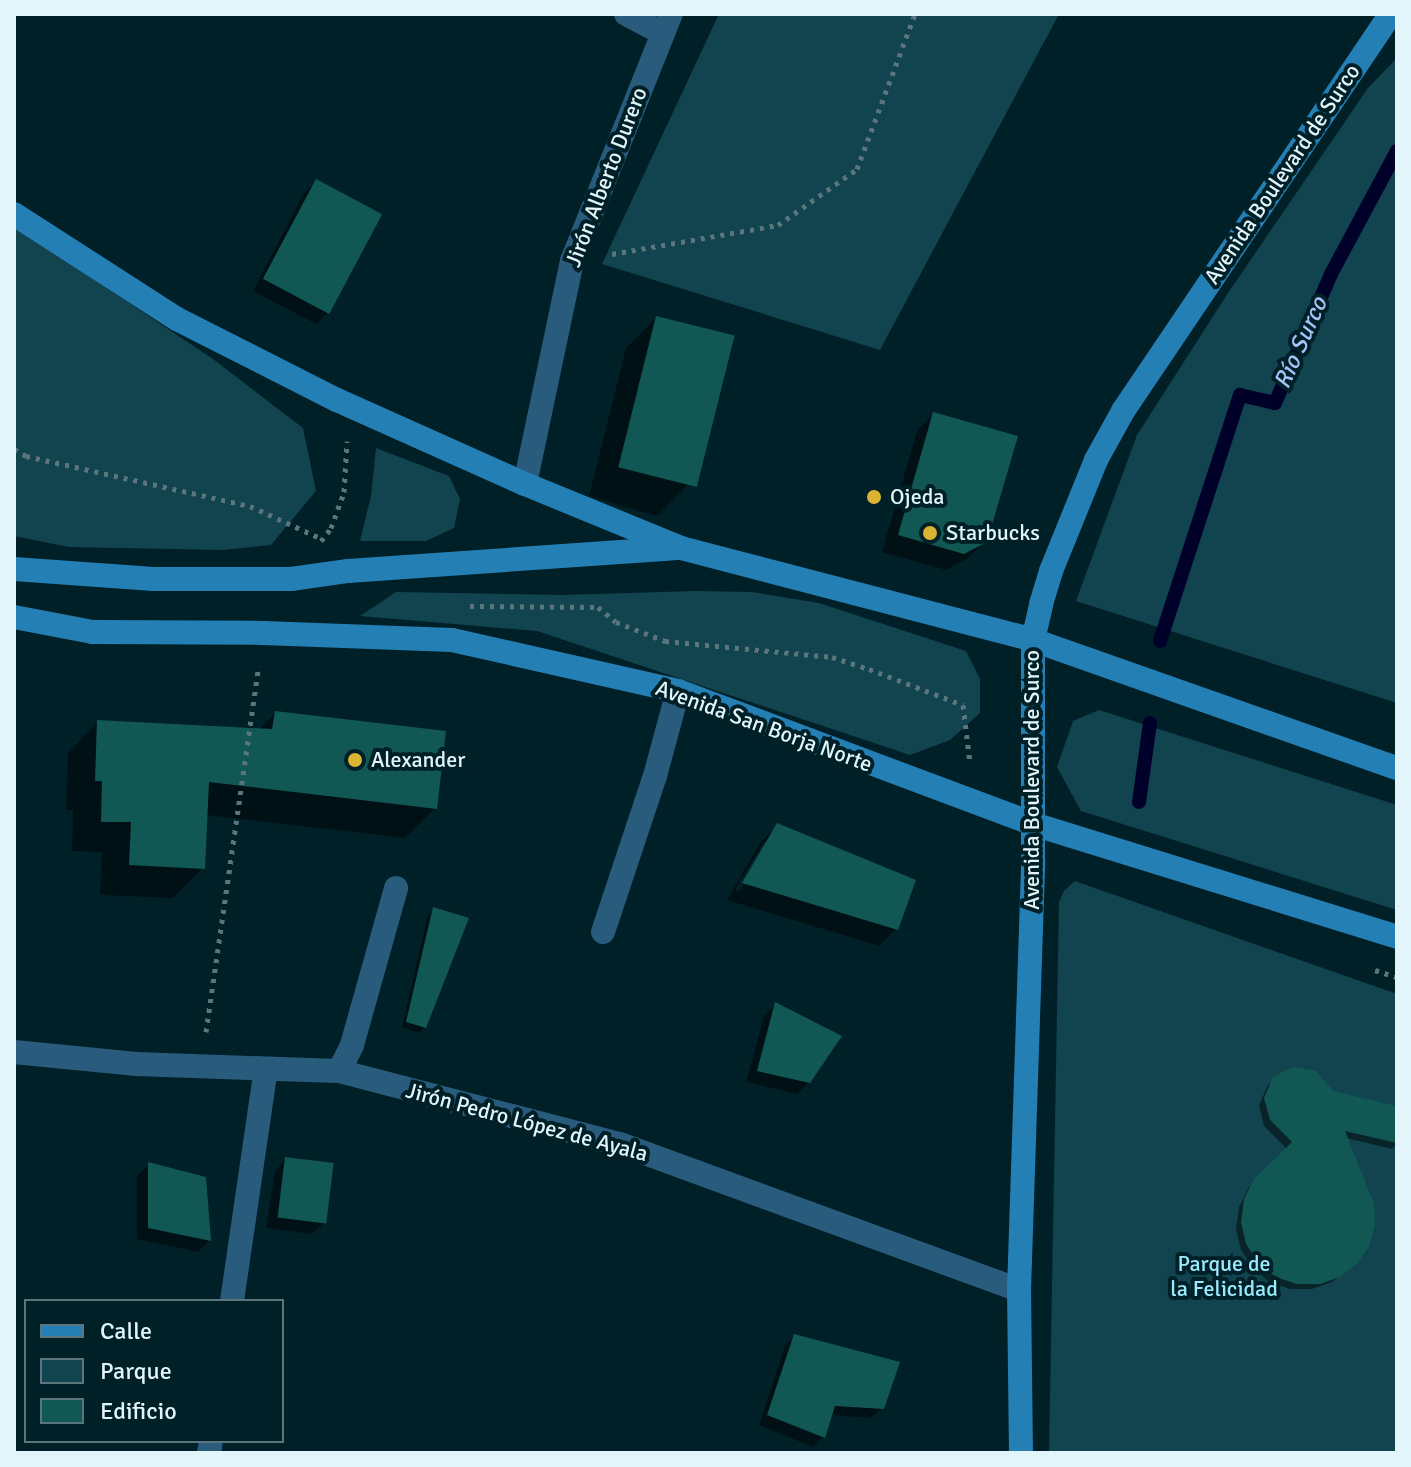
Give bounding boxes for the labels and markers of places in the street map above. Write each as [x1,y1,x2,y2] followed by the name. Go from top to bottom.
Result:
[890,484,944,510] place label: Ojeda
[865,488,883,506] marker: Ojeda
[946,520,1040,546] place label: Starbucks
[921,524,939,542] marker: Starbucks
[371,747,465,773] place label: Alexander
[346,751,364,769] marker: Alexander

